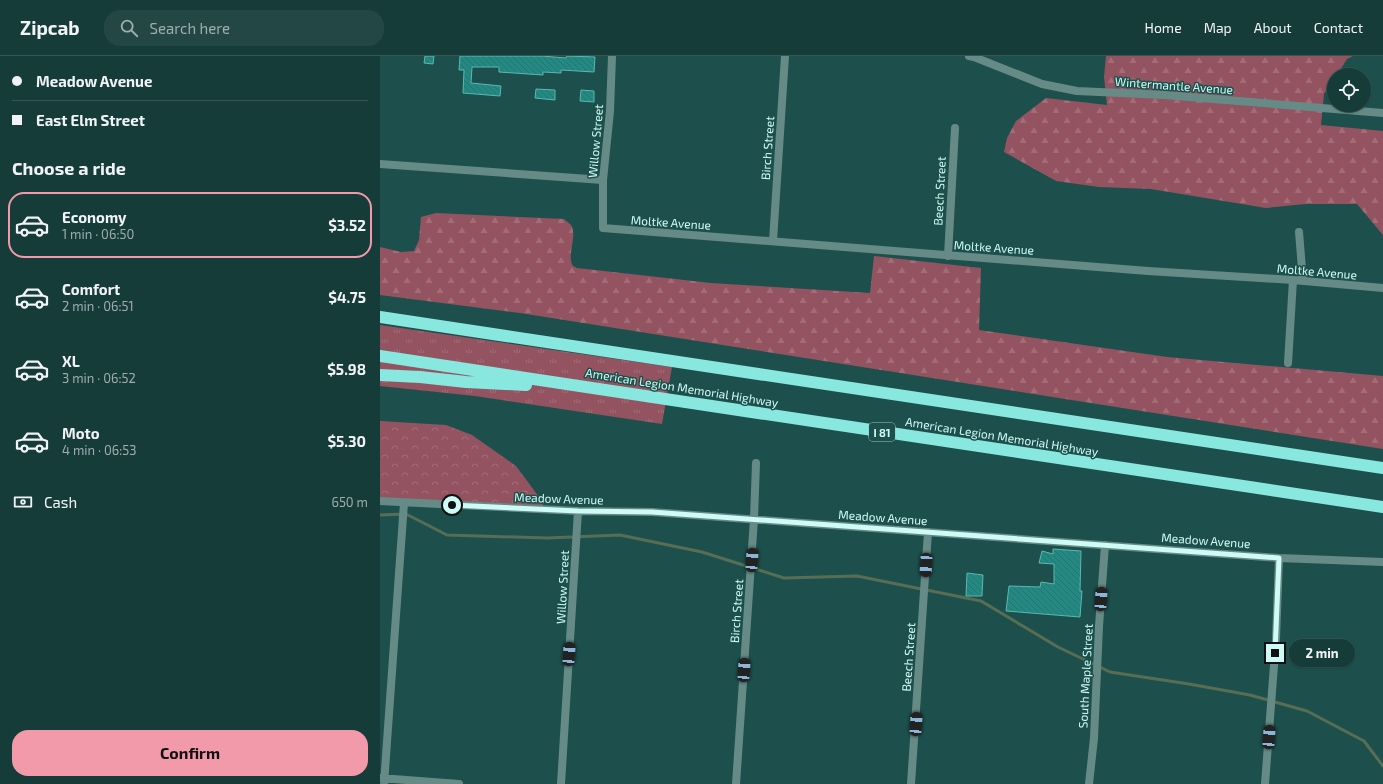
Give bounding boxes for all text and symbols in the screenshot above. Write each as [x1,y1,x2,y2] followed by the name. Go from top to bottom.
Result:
[104,10,384,46] search box
[20,16,80,39] text: Zipcab
[118,17,140,39] icon: search
[150,19,230,37] text: Search here
[1145,19,1182,36] text: Home
[1204,19,1232,36] text: Map
[1254,19,1292,36] text: About
[1314,19,1363,36] text: Contact
[1327,68,1371,112] map controls
[1327,68,1371,112] button: locate
[36,72,152,90] text: Meadow Avenue
[1114,74,1234,96] street label: Wintermantle Avenue
[585,103,605,178] street label: Willow Street
[36,111,145,129] text: East Elm Street
[758,115,776,180] street label: Birch Street
[930,156,948,226] street label: Beech Street
[12,157,126,179] text: Choose a ride
[14,207,50,243] icon: car
[62,208,127,226] text: Economy
[630,212,712,232] street label: Moltke Avenue
[328,216,366,234] text: $3.52
[62,226,134,242] text: 1 min · 06:50
[953,237,1035,257] street label: Moltke Avenue
[1276,261,1358,281] street label: Moltke Avenue
[14,279,50,315] icon: car
[62,280,120,298] text: Comfort
[328,288,366,306] text: $4.75
[62,298,134,314] text: 2 min · 06:51
[14,351,50,387] icon: car
[62,352,80,370] text: XL
[327,360,366,378] text: $5.98
[585,365,780,409] street label: American Legion Memorial Highway
[62,370,136,386] text: 3 min · 06:52
[905,414,1100,458] street label: American Legion Memorial Highway
[14,423,50,459] icon: car
[869,423,895,441] road number: I 81
[62,424,100,442] text: Moto
[327,432,366,450] text: $5.30
[62,442,136,458] text: 4 min · 06:53
[514,489,604,507] street label: Meadow Avenue
[12,491,34,513] icon: cash
[44,493,77,511] text: Cash
[331,494,368,510] text: 650 m
[443,496,461,514] route start
[838,507,928,527] street label: Meadow Avenue
[1161,530,1251,550] street label: Meadow Avenue
[745,548,759,572] car
[553,549,571,624] street label: Willow Street
[919,553,933,577] car
[727,578,745,643] street label: Birch Street
[1094,587,1108,611] car
[899,622,917,692] street label: Beech Street
[1075,623,1095,729] street label: South Maple Street
[1289,639,1355,667] callout: 2 min
[562,642,576,666] car
[1266,644,1284,662] route end
[1305,645,1339,661] text: 2 min
[737,658,751,682] car
[909,712,923,736] car
[1262,725,1276,749] car
[12,730,368,776] button: Confirm

